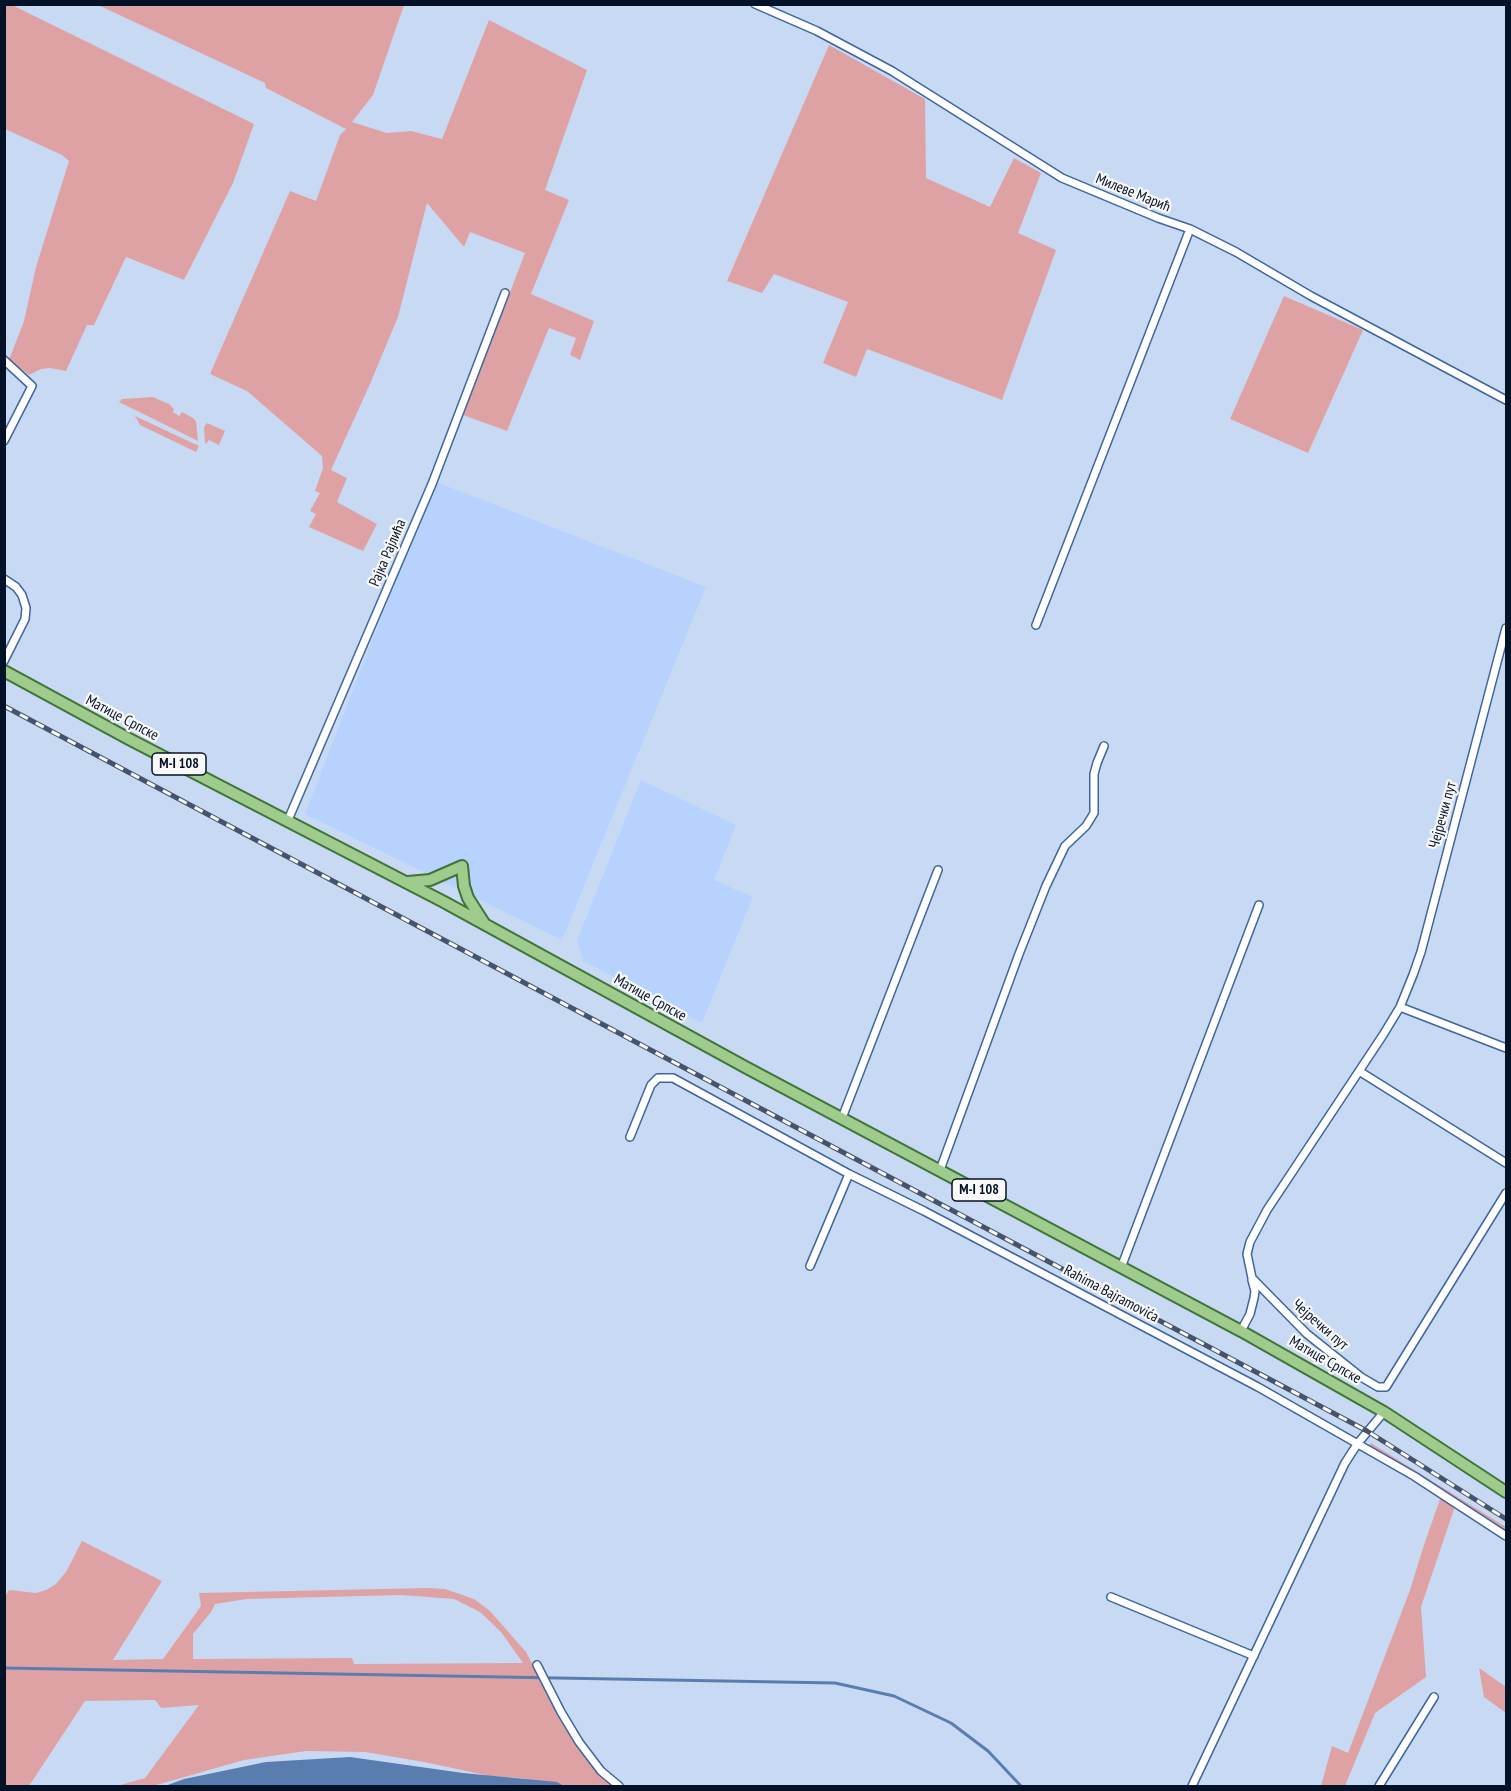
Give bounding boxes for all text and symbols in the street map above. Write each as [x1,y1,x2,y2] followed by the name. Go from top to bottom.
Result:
[1093,170,1173,216] street label: Милеве Мaрић
[366,517,410,589] street label: Рајка Рајлића
[82,691,162,745] street label: Матице Српске
[152,753,206,775] road number: M-I 108
[1426,780,1460,850] street label: Чејречки пут
[611,971,689,1025] street label: Матице Српске
[952,1179,1006,1201] road number: M-I 108
[1060,1261,1162,1327] street label: Rahima Bajramovića
[1288,1296,1352,1354] street label: Чејречки пут
[1286,1332,1364,1388] street label: Матице Српске

